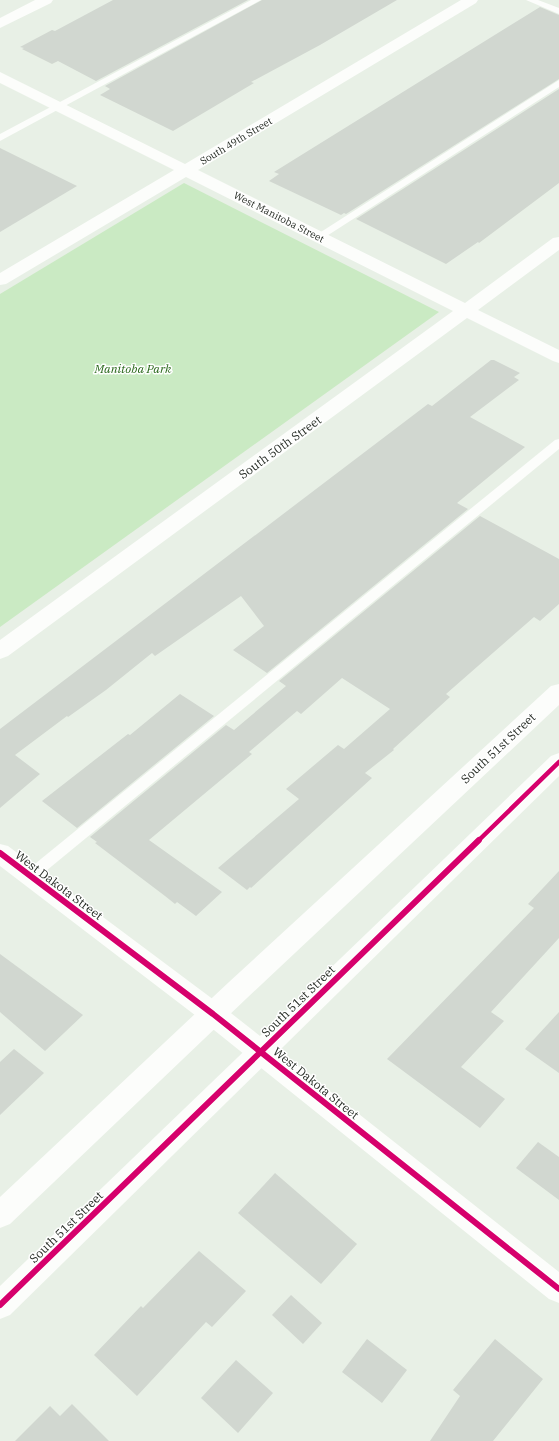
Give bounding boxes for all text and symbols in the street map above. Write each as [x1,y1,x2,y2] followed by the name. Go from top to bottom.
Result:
[198,114,275,168] street label: South 49th Street
[231,188,327,246] street label: West Manitoba Street
[94,361,172,376] park label: Manitoba Park
[236,412,324,482] street label: South 50th Street
[458,710,538,786] street label: South 51st Street
[12,847,106,923] street label: West Dakota Street
[258,962,338,1040] street label: South 51st Street
[270,1044,362,1122] street label: West Dakota Street
[26,1188,106,1266] street label: South 51st Street

